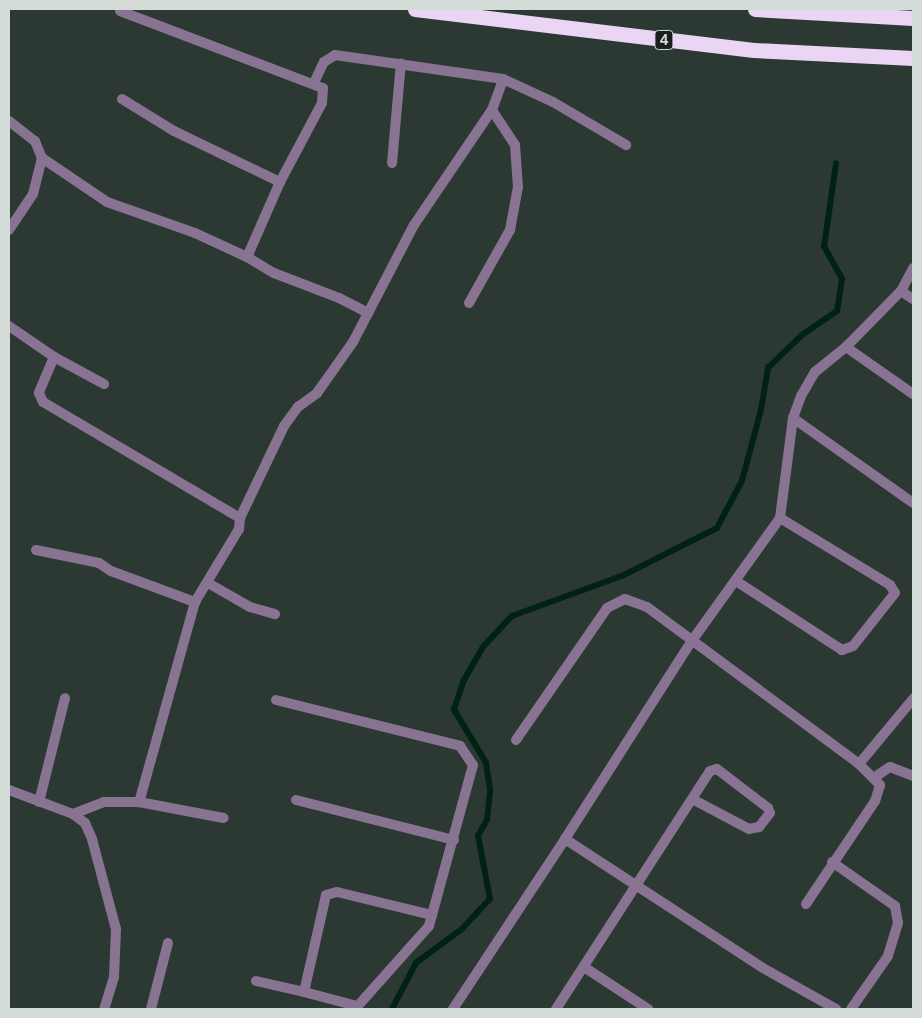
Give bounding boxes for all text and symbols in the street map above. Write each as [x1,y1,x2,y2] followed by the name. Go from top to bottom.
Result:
[654,28,674,52] road number: 4

